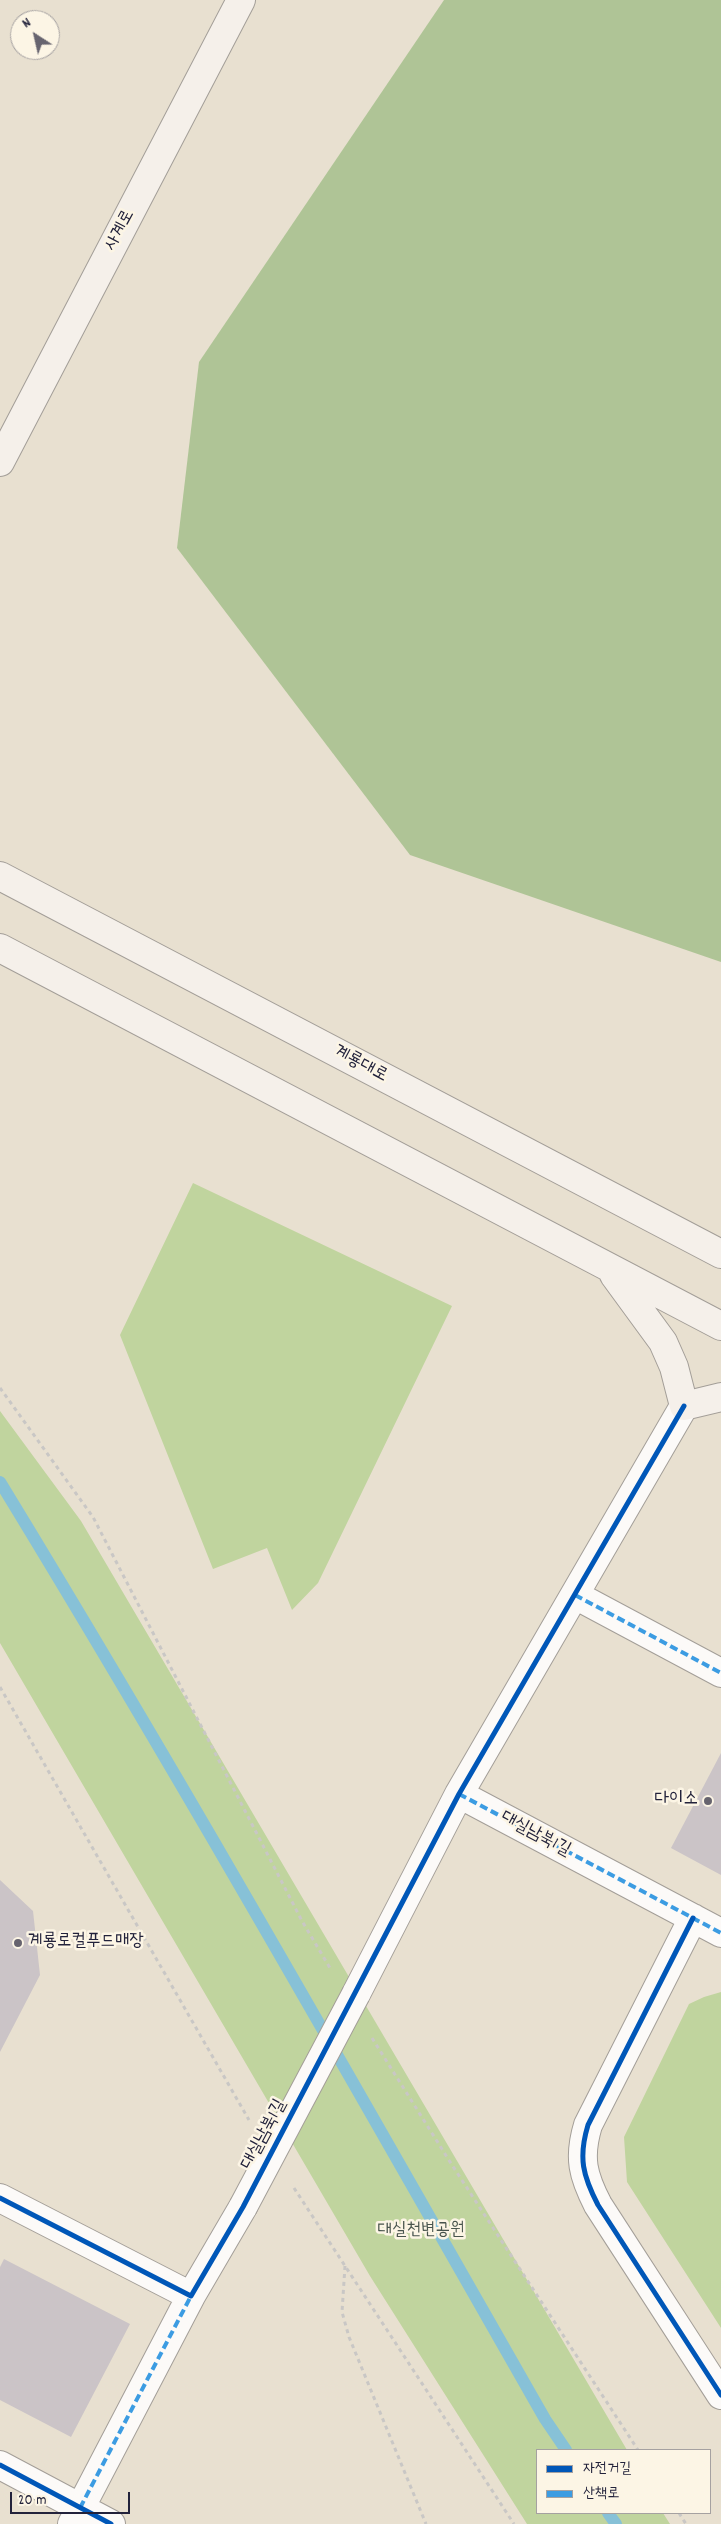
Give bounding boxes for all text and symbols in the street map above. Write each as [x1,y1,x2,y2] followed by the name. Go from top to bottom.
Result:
[10,10,60,60] north arrow
[18,13,36,34] text: N
[101,207,141,255] street label: 사계로
[329,1042,391,1088] street label: 계룡대로
[655,1790,698,1812] place label: 다이소
[702,1795,714,1807] marker: 다이소
[496,1808,574,1862] street label: 대실남북1길
[28,1932,144,1954] place label: 계룡로컬푸드매장
[12,1937,24,1949] marker: 계룡로컬푸드매장
[238,2096,292,2174] street label: 대실남북1길
[378,2221,464,2243] park label: 대실천변공원
[536,2449,711,2514] legend
[583,2458,631,2480] text: 자전거길
[12,2482,132,2514] scale bar
[583,2483,619,2505] text: 산책로
[18,2490,46,2512] text: 20 m

